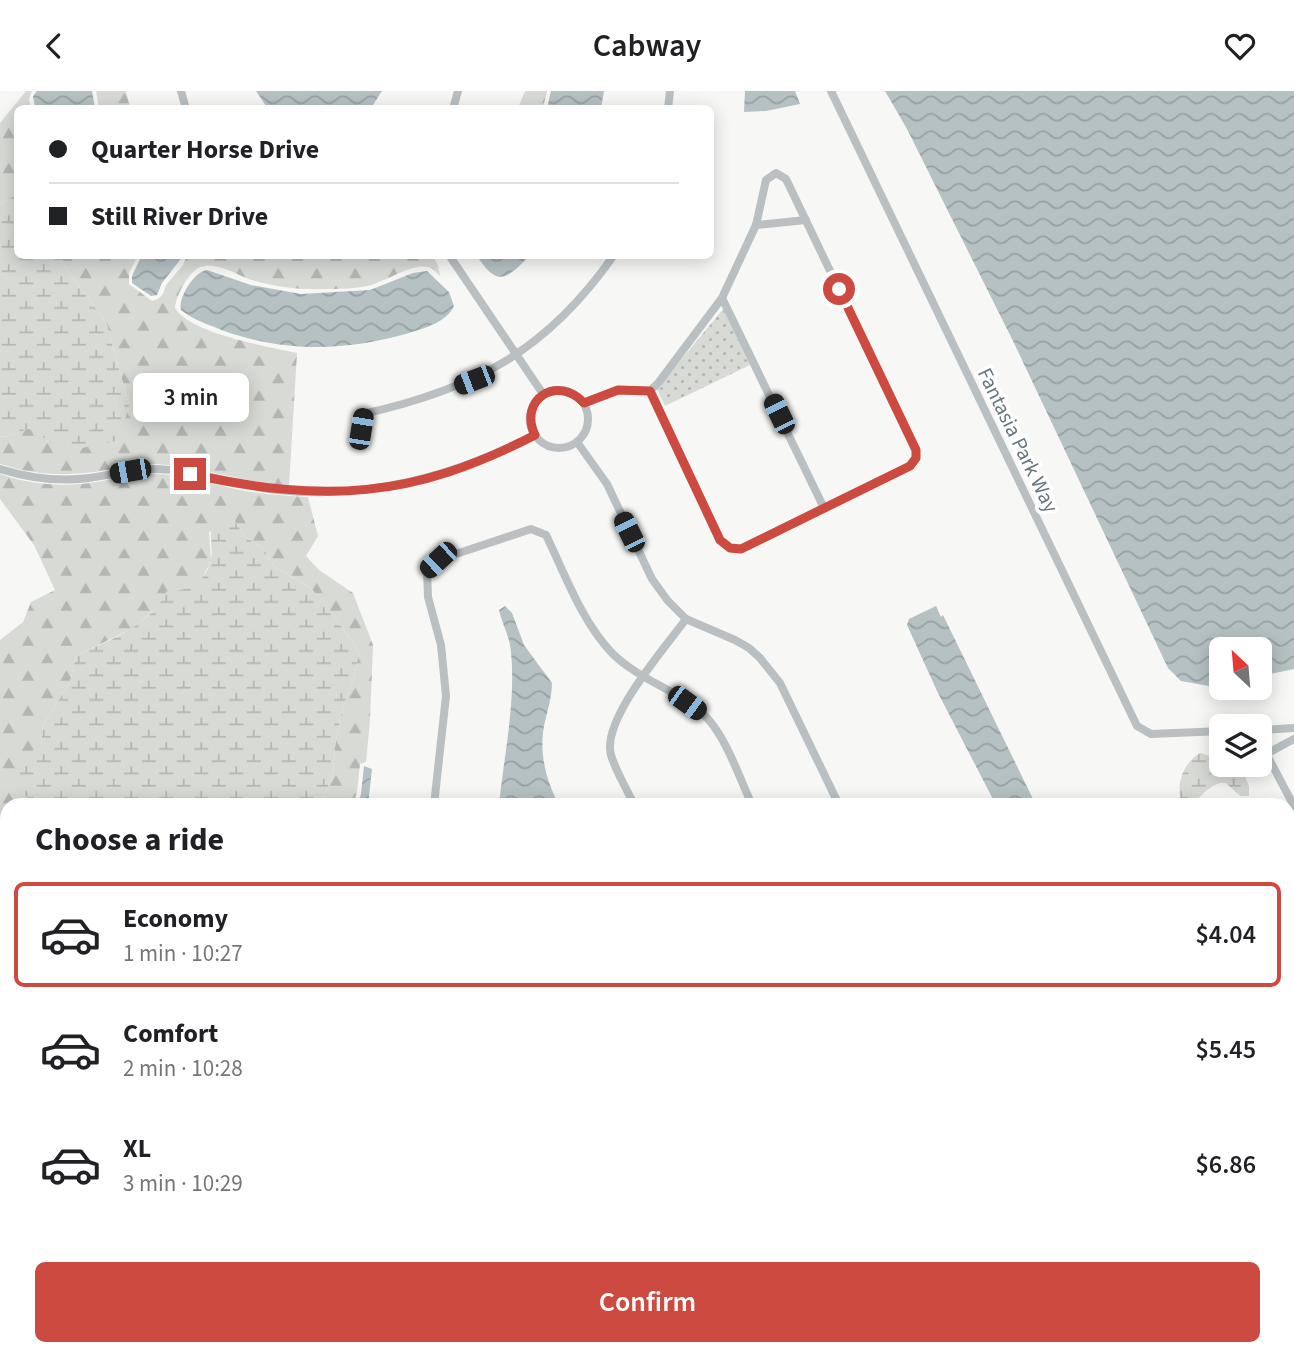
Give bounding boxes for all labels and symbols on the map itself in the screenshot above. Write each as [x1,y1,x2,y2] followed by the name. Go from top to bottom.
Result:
[823,273,855,305] route start
[451,363,498,397] car
[970,363,1066,518] street label: Fantasia Park Way
[132,373,248,421] callout: 3 min
[761,391,798,437] car
[348,407,375,451] car
[108,457,153,485] car
[174,458,206,490] route end
[611,509,648,555] car
[416,538,461,582] car
[1209,637,1272,700] north arrow
[664,682,711,724] car

